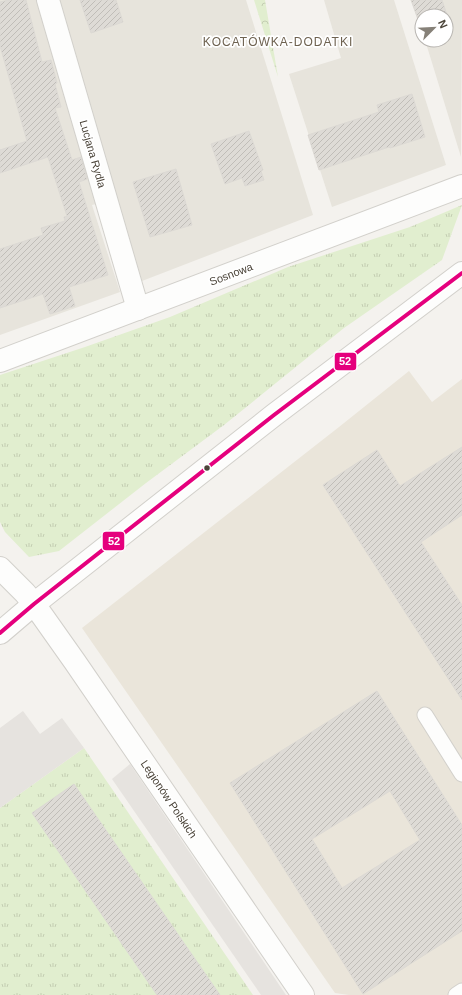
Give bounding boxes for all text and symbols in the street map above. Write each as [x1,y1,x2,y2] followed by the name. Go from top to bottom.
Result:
[414,8,454,48] north arrow
[436,18,450,30] text: N
[203,34,353,49] district label: KOCATÓWKA-DODATKI
[78,119,109,190] street label: Lucjana Rydla
[208,260,255,288] street label: Sosnowa
[334,352,357,371] line badge: 52
[339,355,351,367] text: 52
[202,463,212,473] unlabelled marker
[102,531,125,551] line badge: 52
[108,535,120,547] text: 52
[139,758,199,840] street label: Legionów Polskich

